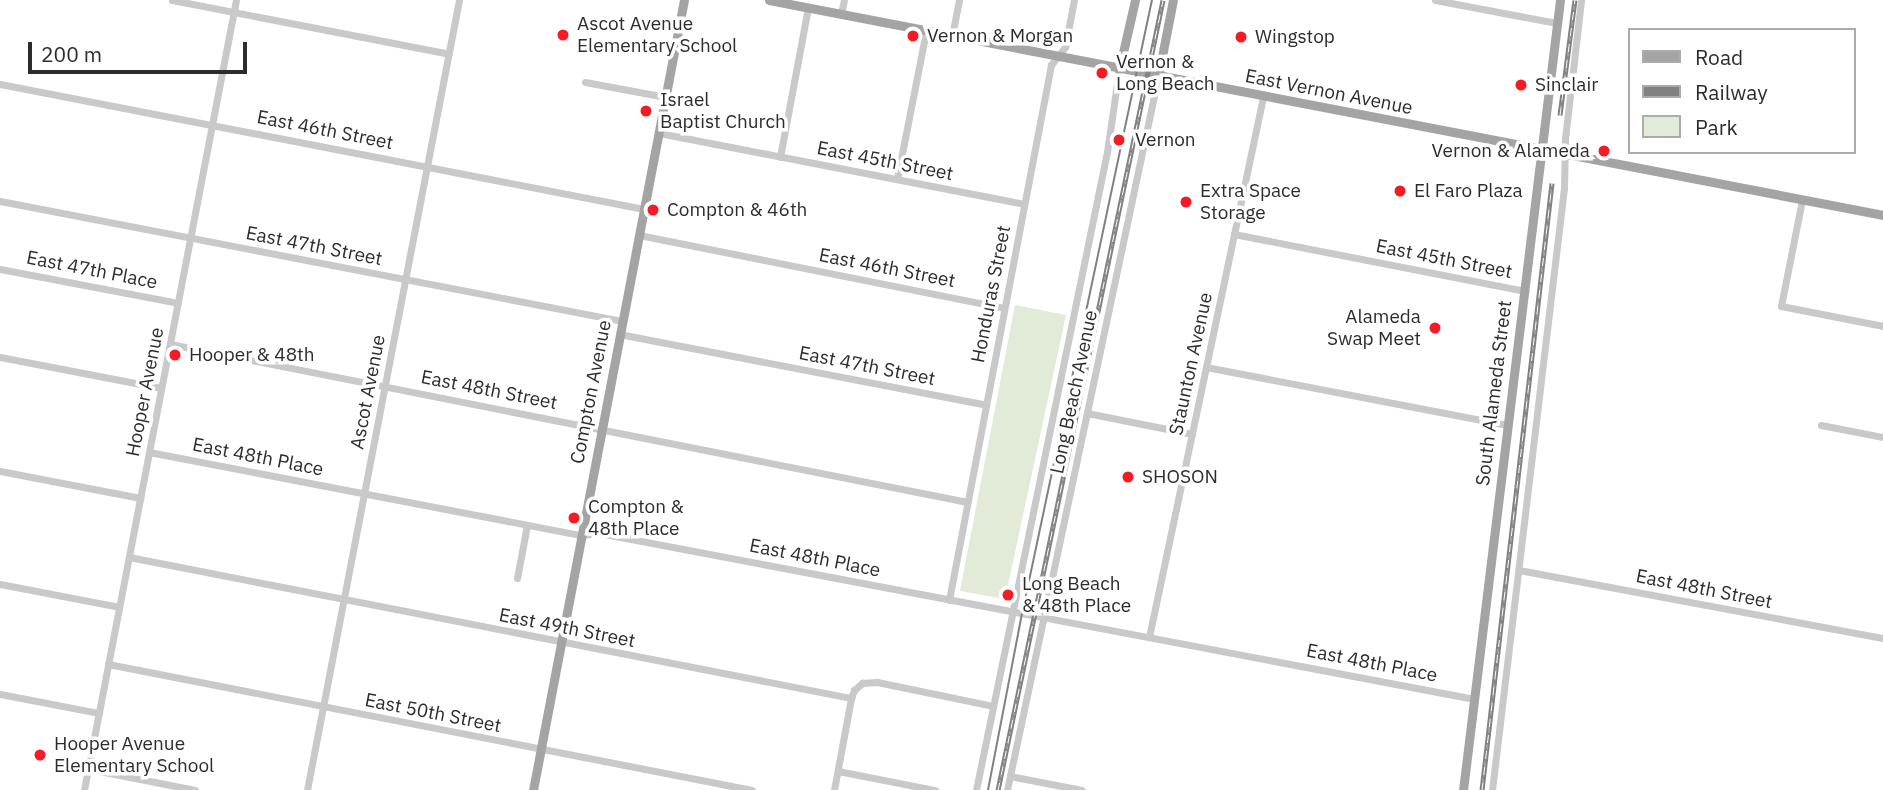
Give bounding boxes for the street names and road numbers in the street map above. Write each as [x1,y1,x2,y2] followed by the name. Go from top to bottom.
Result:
[1243,65,1415,119] street label: East Vernon Avenue
[255,106,395,154] street label: East 46th Street
[815,137,955,185] street label: East 45th Street
[244,222,384,270] street label: East 47th Street
[966,223,1016,365] street label: Honduras Street
[1374,235,1514,283] street label: East 45th Street
[817,244,957,292] street label: East 46th Street
[25,246,159,294] street label: East 47th Place
[1165,291,1217,437] street label: Staunton Avenue
[1471,299,1517,487] street label: South Alameda Street
[1046,308,1102,476] street label: Long Beach Avenue
[566,318,616,466] street label: Compton Avenue
[121,325,169,459] street label: Hooper Avenue
[346,333,390,451] street label: Ascot Avenue
[797,342,937,390] street label: East 47th Street
[419,366,559,414] street label: East 48th Street
[191,433,325,481] street label: East 48th Place
[748,534,882,582] street label: East 48th Place
[1634,565,1774,613] street label: East 48th Street
[497,604,637,652] street label: East 49th Street
[1305,639,1439,687] street label: East 48th Place
[363,689,503,737] street label: East 50th Street

